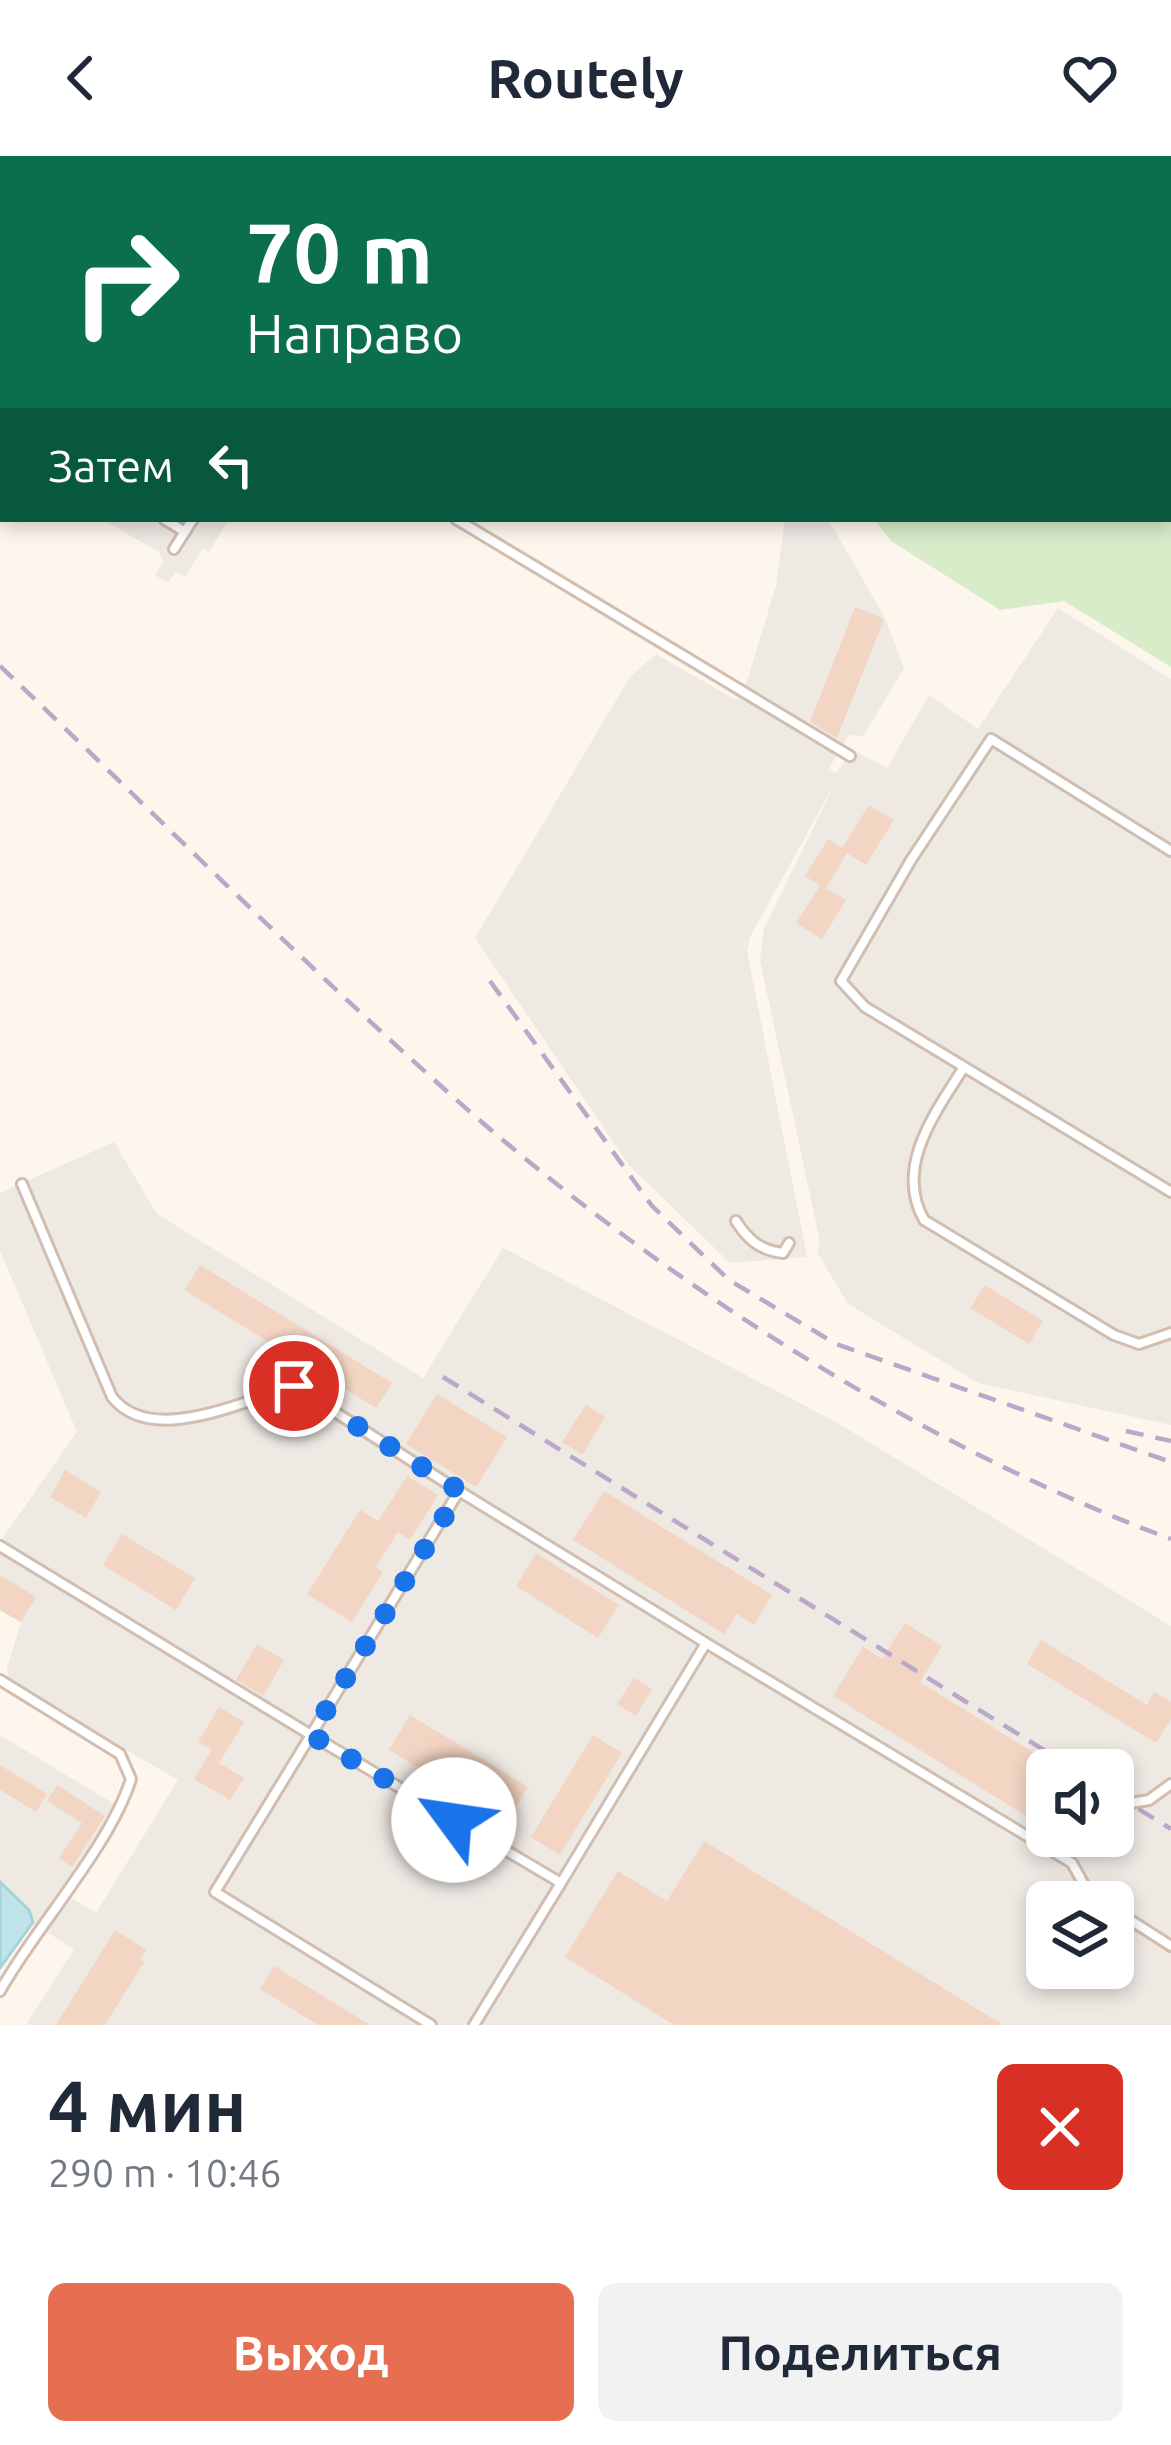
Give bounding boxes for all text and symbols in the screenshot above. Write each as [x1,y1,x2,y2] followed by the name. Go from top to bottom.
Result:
[48,45,114,111] icon: back
[1057,45,1123,111] icon: heart
[487,48,684,108] text: Routely
[48,204,204,360] icon: right
[246,205,433,299] text: 70 m
[246,303,463,363] text: Направо
[198,432,264,498] icon: left
[48,440,174,491] text: Затем
[243,1335,345,1437] pin
[261,1353,327,1419] icon: arrive
[1026,1749,1134,1989] map controls
[1026,1749,1134,1857] button: sound
[391,1757,517,1883] position arrow
[1026,1881,1134,1989] button: layers
[997,2064,1123,2190] button: close
[48,2065,247,2146] text: 4 мин
[48,2151,282,2194] text: 290 m · 10:46
[48,2283,574,2421] button: Выход
[598,2283,1123,2421] button: Поделиться

